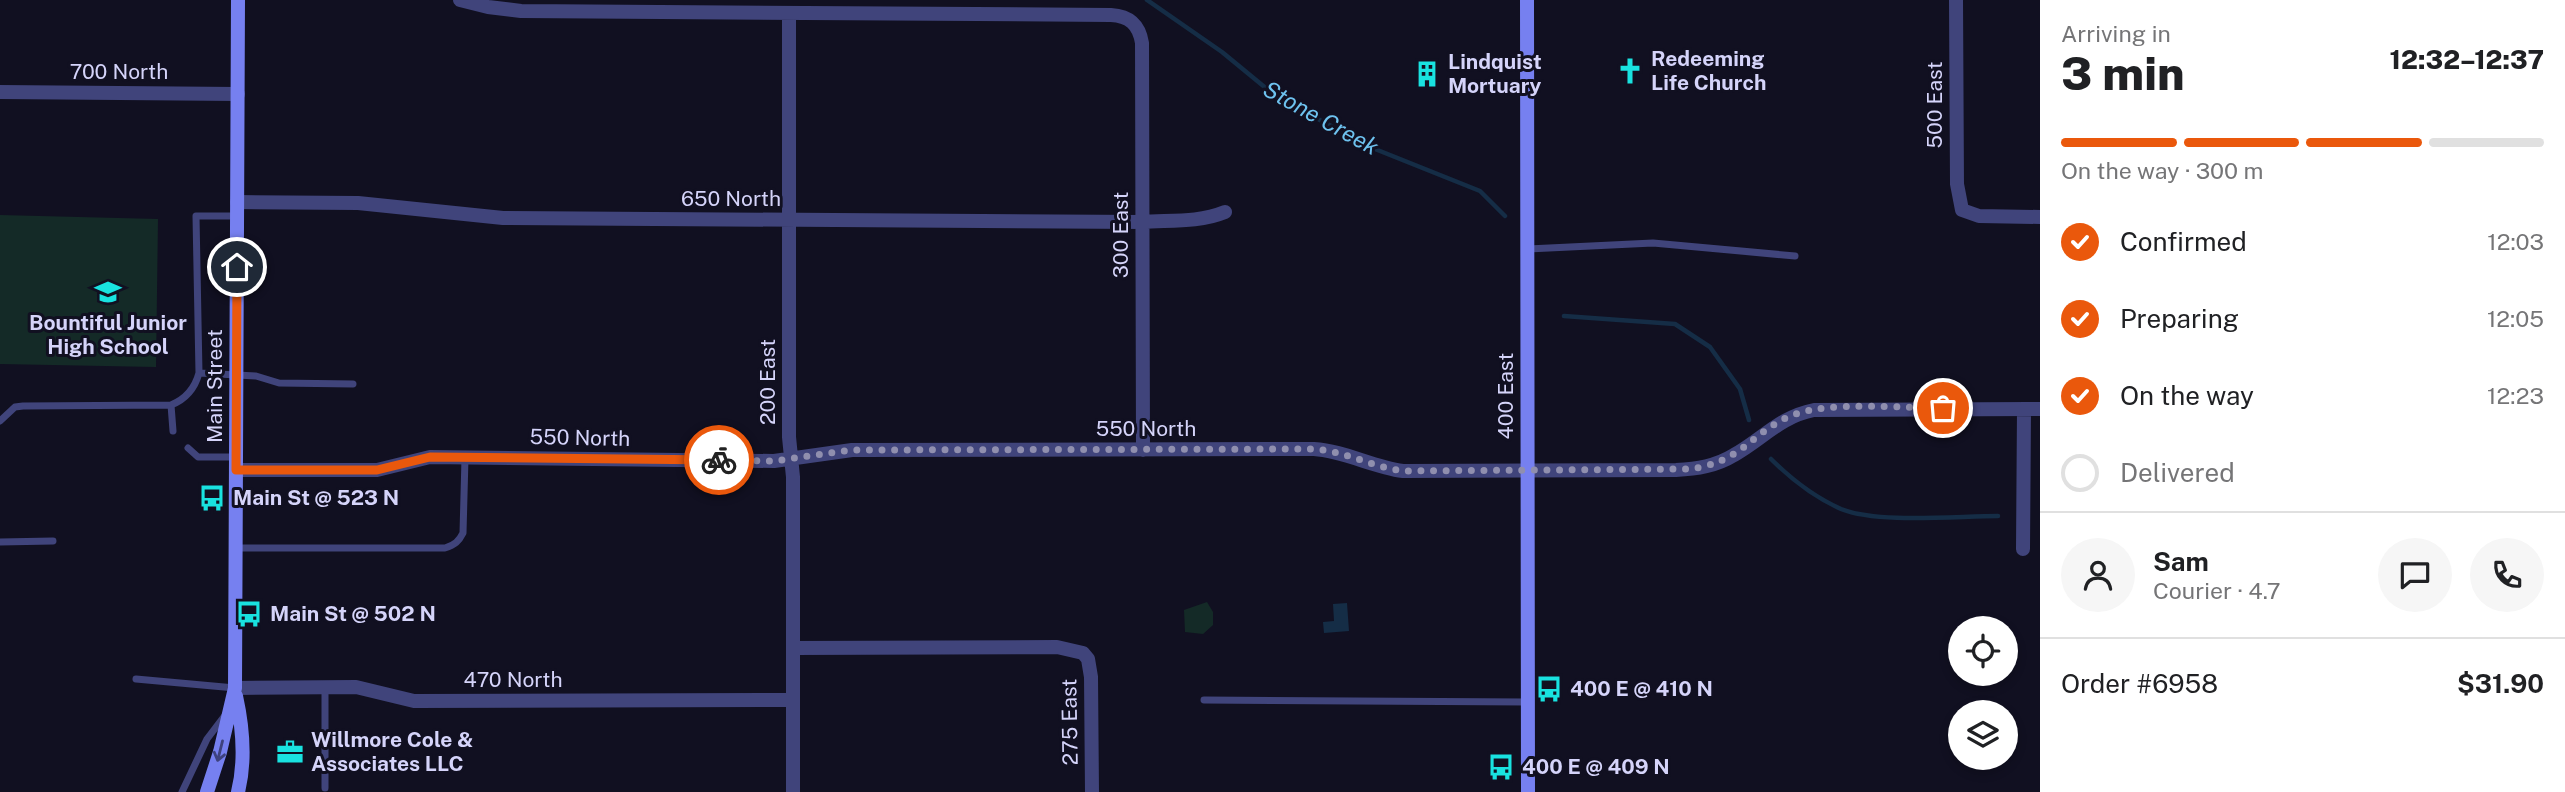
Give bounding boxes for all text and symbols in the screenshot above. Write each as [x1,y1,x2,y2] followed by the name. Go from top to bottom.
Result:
[2061,20,2171,47] text: Arriving in
[2390,44,2544,75] text: 12:32–12:37
[1651,46,1766,95] place label: Redeeming Life Church
[2061,46,2185,100] text: 3 min
[1448,49,1542,98] place label: Lindquist Mortuary
[1615,56,1645,86] church icon: Redeeming Life Church
[70,59,168,84] street label: 700 North
[1412,59,1442,89] building icon: Lindquist Mortuary
[1922,61,1947,149] street label: 500 East
[1259,75,1384,161] water label: Stone Creek
[2061,157,2263,184] text: On the way · 300 m
[681,186,781,211] street label: 650 North
[1108,192,1133,278] street label: 300 East
[2061,223,2099,261] icon: check
[2120,226,2247,257] text: Confirmed
[2487,228,2544,255] text: 12:03
[207,237,267,297] pin
[218,248,256,286] icon: home
[93,277,123,307] school or university icon: Bountiful Junior High School
[2061,300,2099,338] icon: check
[2120,303,2239,334] text: Preparing
[2487,305,2544,332] text: 12:05
[29,310,187,359] place label: Bountiful Junior High School
[202,329,227,443] street label: Main Street
[755,339,780,425] street label: 200 East
[1493,353,1518,439] street label: 400 East
[2061,377,2099,415] icon: check
[1913,378,1973,438] pin
[2120,380,2254,411] text: On the way
[2487,382,2544,409] text: 12:23
[1924,389,1962,427] icon: bag
[1096,416,1196,441] street label: 550 North
[529,424,631,451] street label: 550 North
[684,425,754,495] courier
[700,441,738,479] icon: bike
[2120,457,2235,488] text: Delivered
[197,483,227,513] bus stop icon: Main St @ 523 N
[233,485,399,510] place label: Main St @ 523 N
[2061,538,2135,612] button: person
[2378,538,2452,612] button: chat
[2470,538,2544,612] button: phone
[2153,546,2209,577] text: Sam
[2153,577,2281,604] text: Courier · 4.7
[234,599,264,629] bus stop icon: Main St @ 502 N
[270,601,436,626] place label: Main St @ 502 N
[1948,616,2018,770] map controls
[1948,616,2018,686] button: locate
[463,667,563,692] street label: 470 North
[2061,668,2218,699] text: Order #6958
[2457,668,2544,699] text: $31.90
[1534,674,1564,704] bus stop icon: 400 E @ 410 N
[1570,676,1713,701] place label: 400 E @ 410 N
[1056,678,1083,766] street label: 275 East
[1948,700,2018,770] button: layers
[311,727,473,776] place label: Willmore Cole & Associates LLC
[275,737,305,767] office icon: Willmore Cole & Associates LLC
[213,739,226,762] one-way arrow
[1486,752,1516,782] bus stop icon: 400 E @ 409 N
[1522,754,1670,779] place label: 400 E @ 409 N

